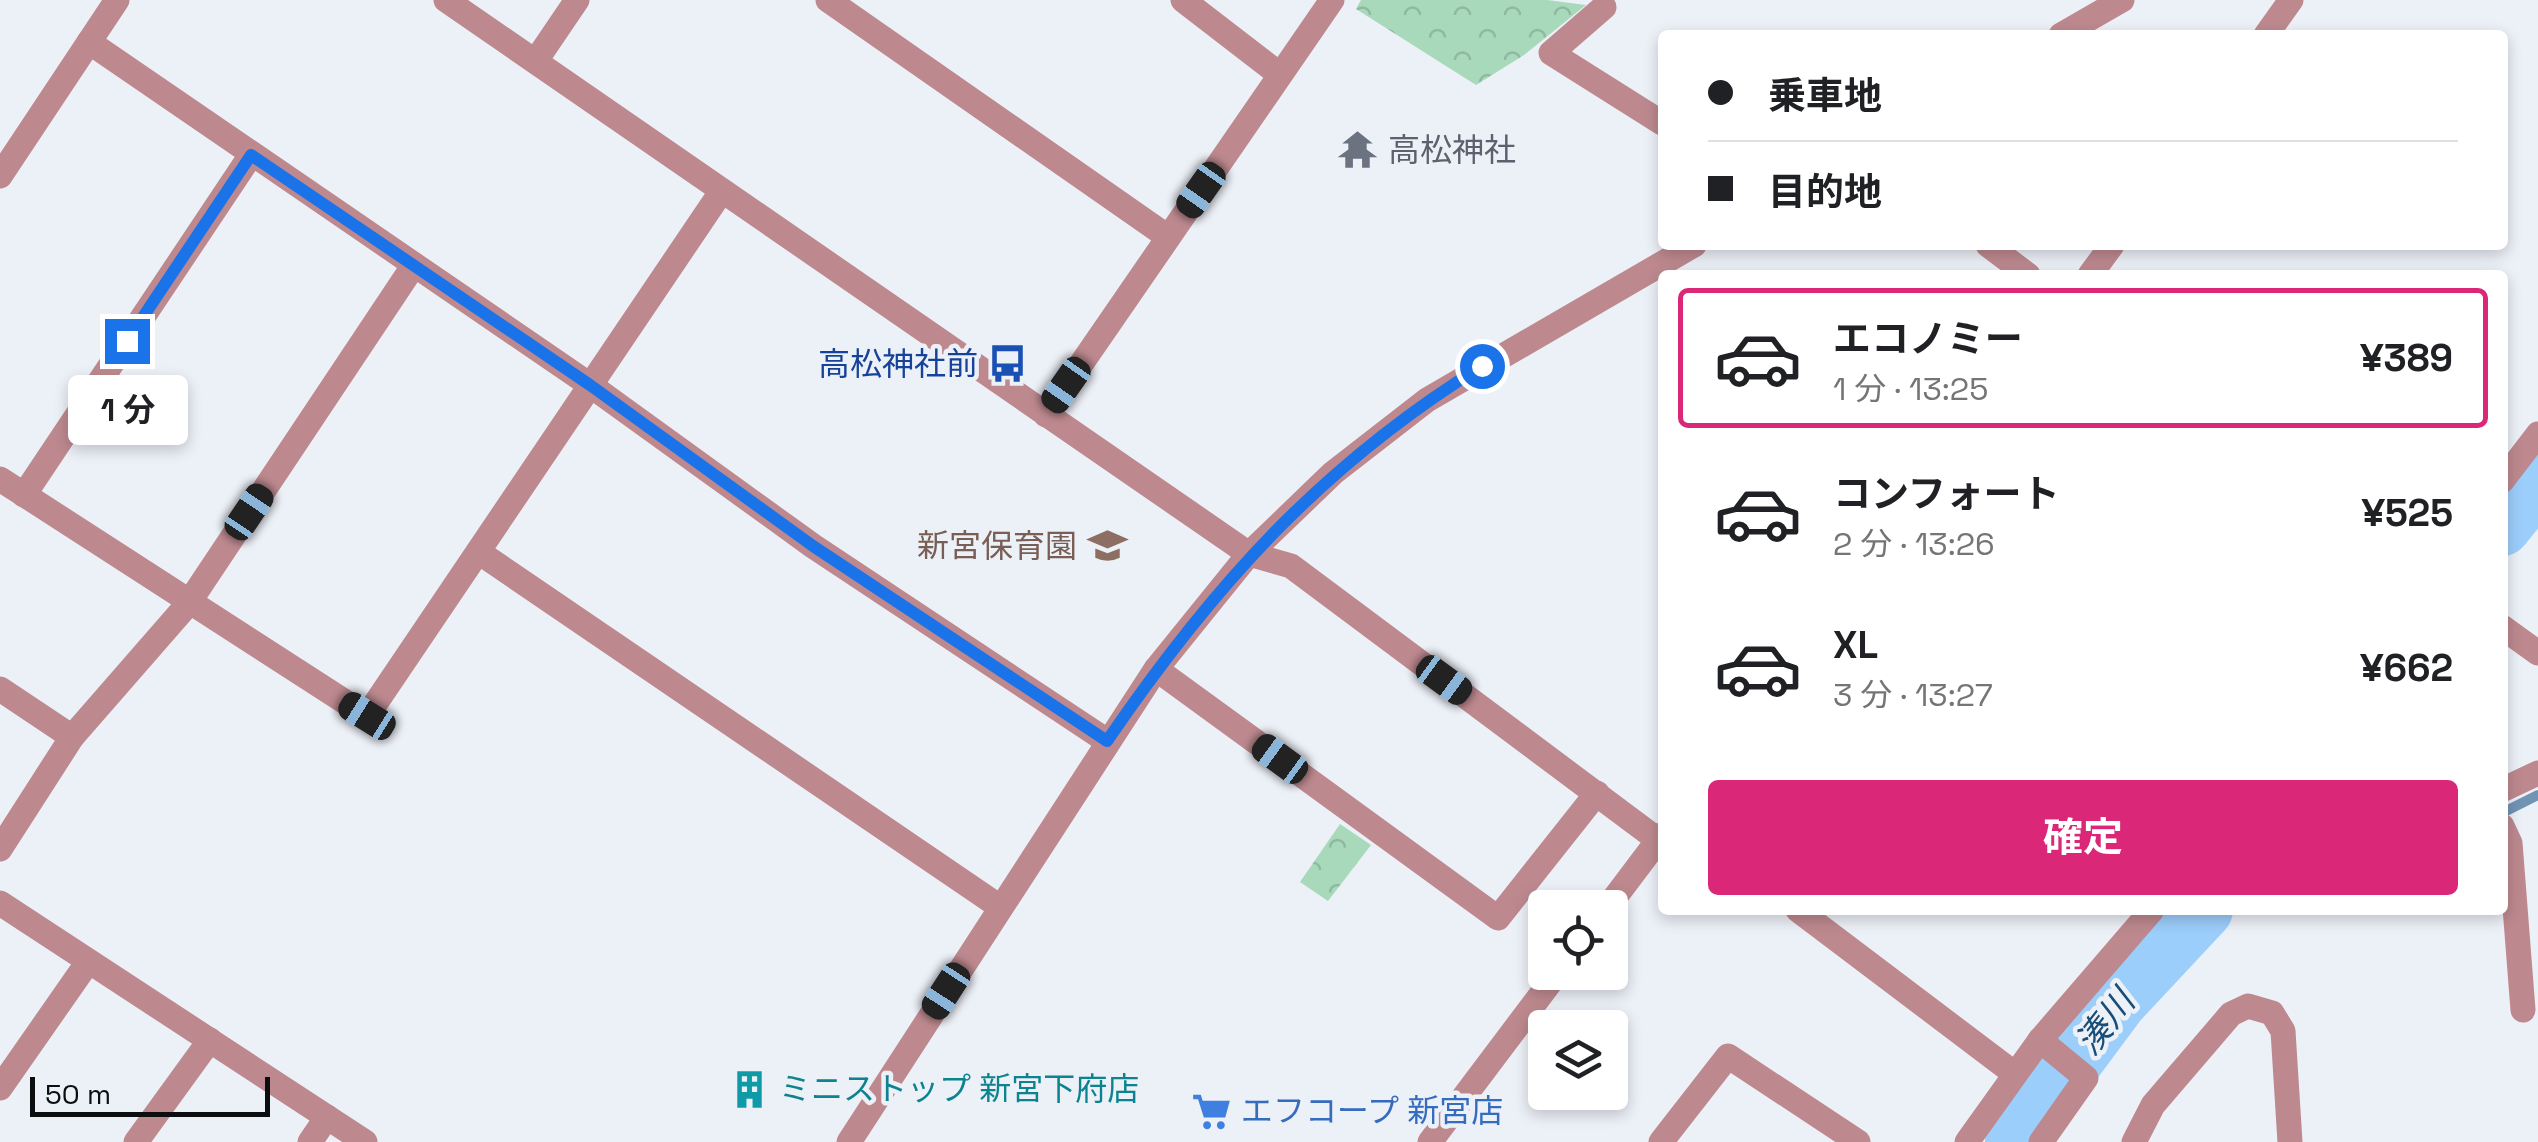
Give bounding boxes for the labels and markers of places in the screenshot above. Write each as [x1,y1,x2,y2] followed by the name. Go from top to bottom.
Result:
[1337,129,1379,171] temple icon: 高松神社
[1388,130,1516,170] place label: 高松神社
[987,343,1029,385] bus stop icon: 高松神社前
[818,344,978,384] place label: 高松神社前
[1086,525,1128,567] school or university icon: 新宮保育園
[917,526,1077,566] place label: 新宮保育園
[728,1068,770,1110] building icon: ミニストップ 新宮下府店
[779,1069,1139,1109] place label: ミニストップ 新宮下府店
[1190,1090,1232,1132] supermarket icon: エフコープ 新宮店
[1241,1091,1503,1131] place label: エフコープ 新宮店

